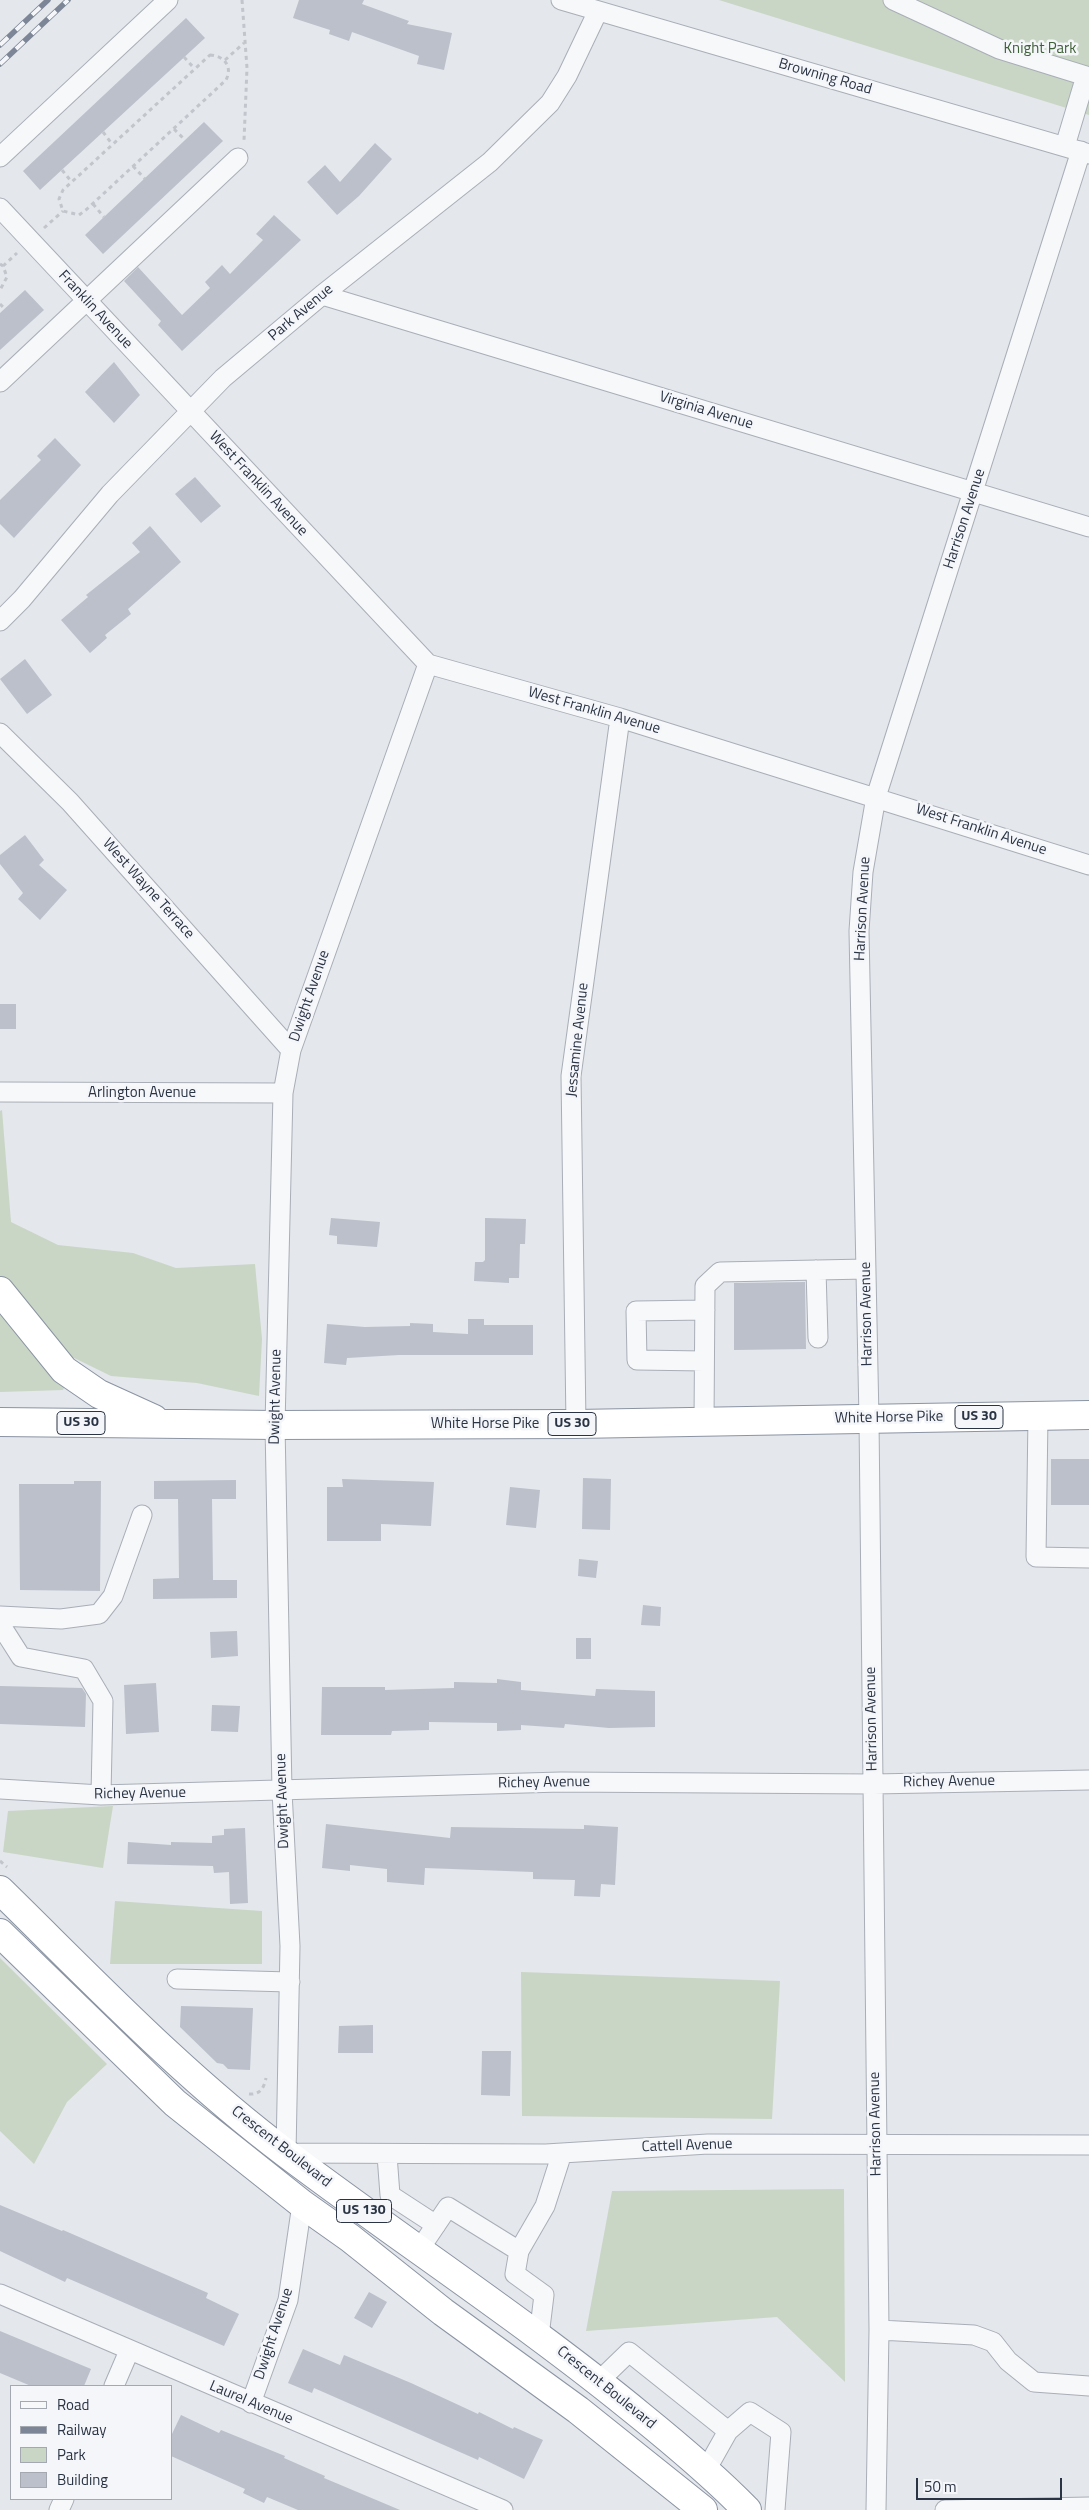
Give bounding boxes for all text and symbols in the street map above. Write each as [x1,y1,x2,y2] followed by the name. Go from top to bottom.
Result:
[1004,40,1076,58] park label: Knight Park
[776,55,874,99] street label: Browning Road
[54,267,136,353] street label: Franklin Avenue
[265,281,337,345] street label: Park Avenue
[657,388,755,434] street label: Virginia Avenue
[205,428,311,540] street label: West Franklin Avenue
[940,467,990,571] street label: Harrison Avenue
[526,684,662,738] street label: West Franklin Avenue
[913,800,1049,860] street label: West Franklin Avenue
[98,835,198,943] street label: West Wayne Terrace
[851,856,875,962] street label: Harrison Avenue
[286,948,334,1044] street label: Dwight Avenue
[563,982,593,1098] street label: Jessamine Avenue
[88,1084,196,1102] street label: Arlington Avenue
[857,1262,877,1366] street label: Harrison Avenue
[266,1349,286,1445] street label: Dwight Avenue
[955,1405,1003,1428] road number: US 30
[835,1408,943,1428] street label: White Horse Pike
[57,1412,105,1435] road number: US 30
[548,1412,596,1436] road number: US 30
[431,1415,539,1433] street label: White Horse Pike
[862,1667,882,1771] street label: Harrison Avenue
[272,1753,294,1849] street label: Dwight Avenue
[903,1772,995,1792] street label: Richey Avenue
[498,1773,590,1793] street label: Richey Avenue
[94,1784,186,1804] street label: Richey Avenue
[866,2072,886,2176] street label: Harrison Avenue
[227,2102,335,2192] street label: Crescent Boulevard
[641,2135,733,2157] street label: Cattell Avenue
[336,2200,392,2222] road number: US 130
[251,2286,297,2382] street label: Dwight Avenue
[553,2343,659,2433] street label: Crescent Boulevard
[207,2377,295,2429] street label: Laurel Avenue
[10,2385,172,2500] legend
[57,2393,89,2416] text: Road
[57,2418,107,2441] text: Railway
[57,2443,86,2466] text: Park
[57,2468,108,2491] text: Building
[919,2468,1065,2500] scale bar
[924,2475,957,2498] text: 50 m

